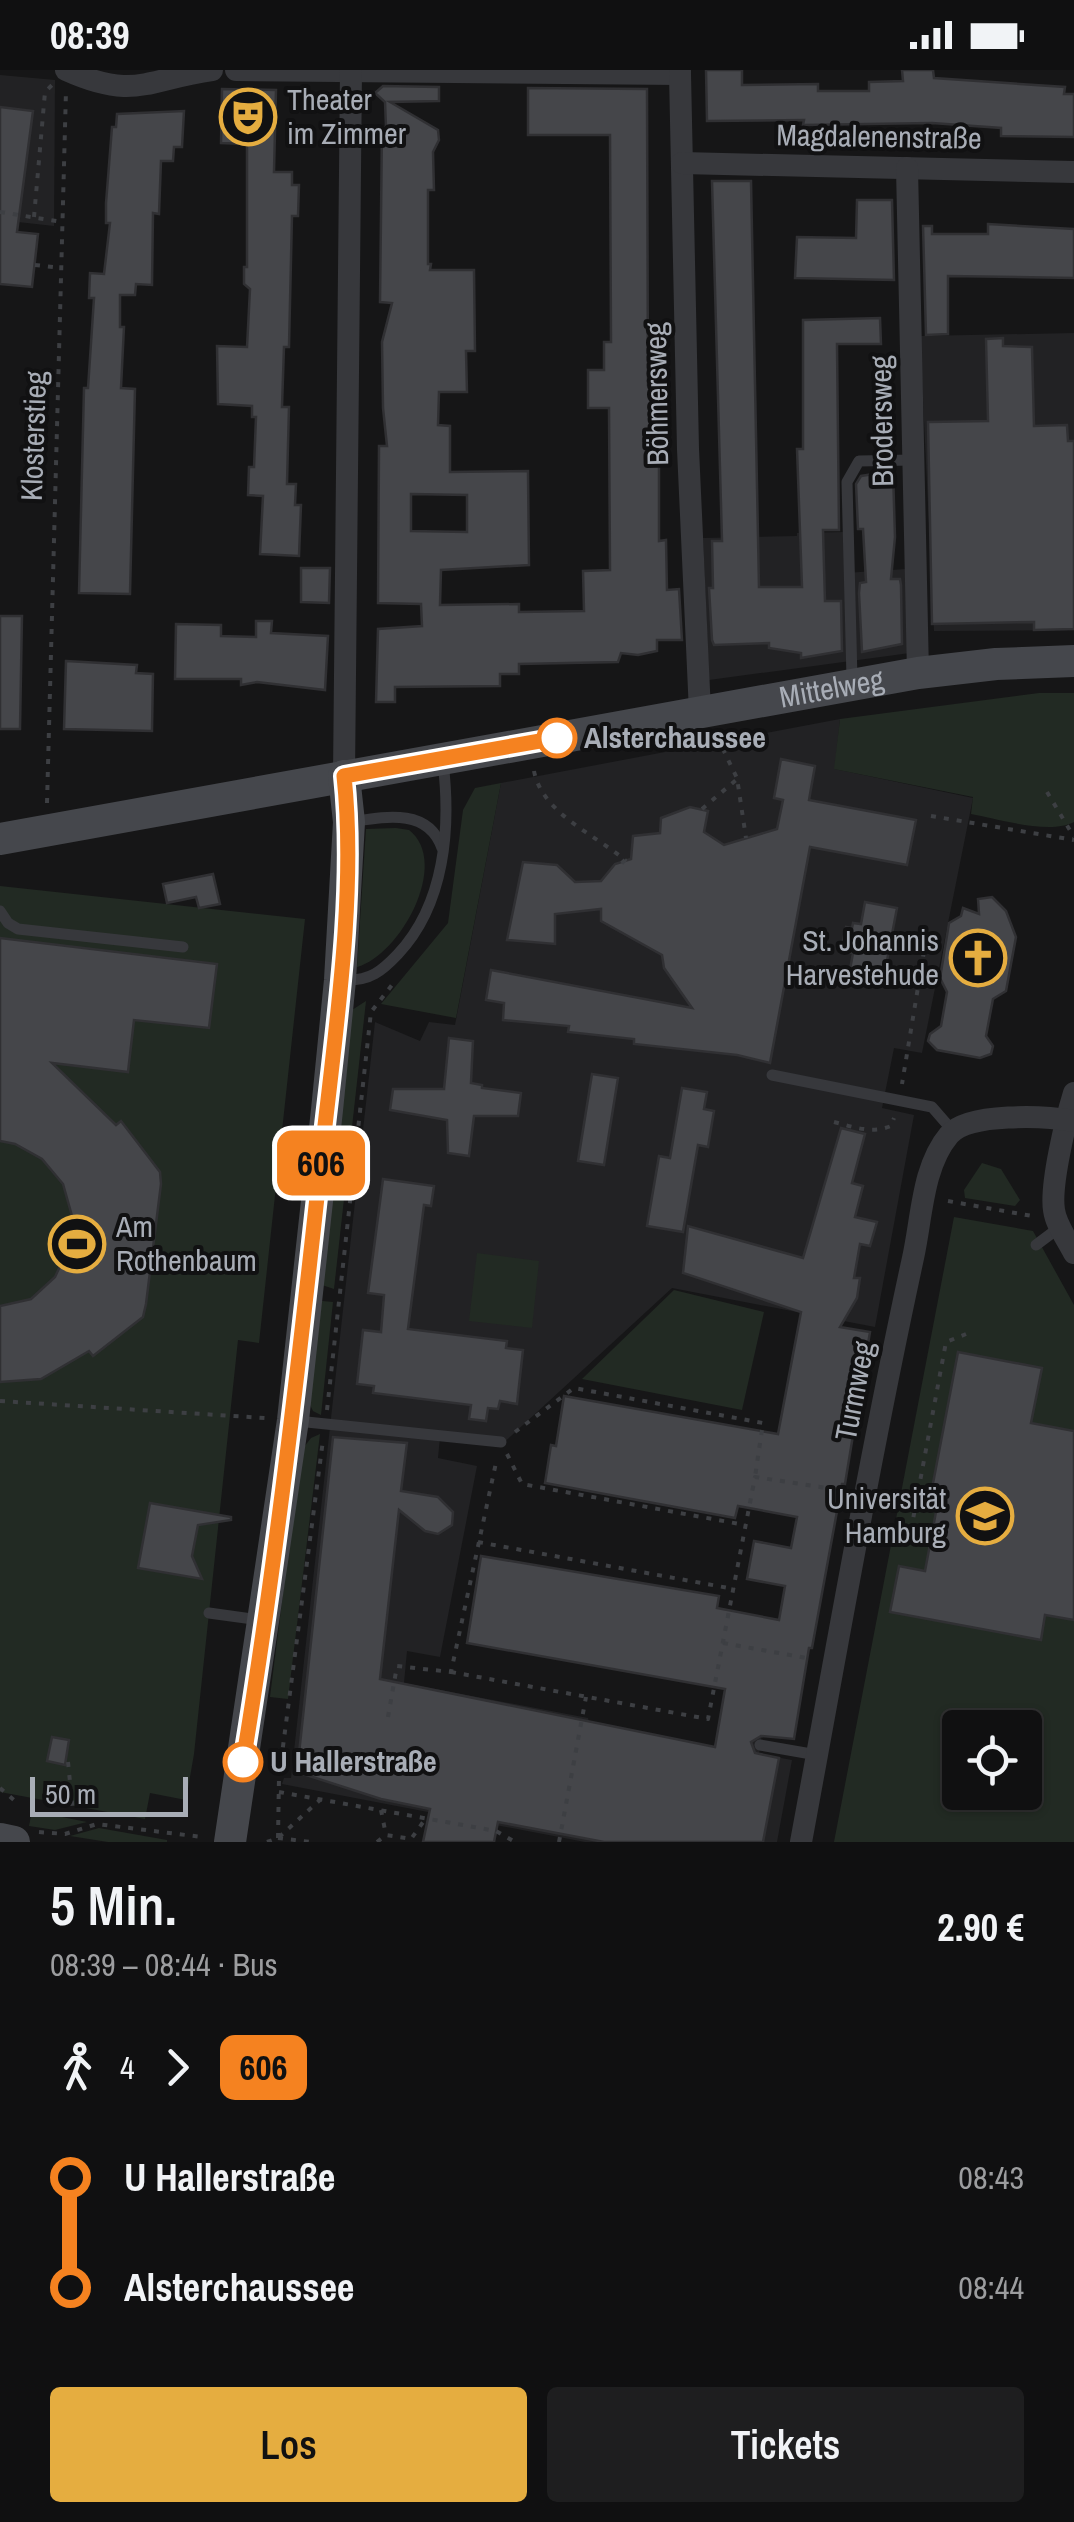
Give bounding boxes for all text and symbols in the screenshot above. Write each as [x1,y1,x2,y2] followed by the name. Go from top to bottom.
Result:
[50,10,130,61] text: 08:39
[287,79,407,153] place label: Theater im Zimmer
[218,87,278,147] theatre icon: Theater im Zimmer
[776,114,982,158] street label: Magdalenenstraße
[635,322,677,466] street label: Böhmersweg
[860,355,902,487] street label: Brodersweg
[11,370,55,502] street label: Klosterstieg
[776,659,887,717] street label: Mittelweg
[584,717,766,757] place label: Alsterchaussee
[538,719,576,757] marker: Alsterchaussee
[786,920,939,994] place label: St. Johannis Harvestehude
[948,928,1008,988] church icon: St. Johannis Harvestehude
[264,1130,378,1196] line badge: 606
[297,1140,345,1187] text: 606
[115,1206,257,1280] place label: Am Rothenbaum
[47,1214,107,1274] sports icon: Am Rothenbaum
[825,1337,883,1444] street label: Turmweg
[827,1478,946,1552] place label: Universität Hamburg
[955,1486,1015,1546] school or university icon: Universität Hamburg
[942,1710,1042,1810] map controls
[942,1710,1042,1810] button: locate
[270,1741,437,1781] place label: U Hallerstraße
[224,1743,262,1781] marker: U Hallerstraße
[30,1772,188,1816] scale bar
[45,1775,96,1813] text: 50 m
[50,1868,177,1942] text: 5 Min.
[937,1902,1024,1953] text: 2.90 €
[50,1943,278,1986] text: 08:39 – 08:44 · Bus
[50,2040,105,2095] icon: walk
[150,2040,205,2095] icon: forward
[240,2044,287,2091] text: 606
[120,2046,135,2089] text: 4
[124,2152,335,2203] text: U Hallerstraße
[958,2156,1024,2199] text: 08:43
[124,2262,354,2313] text: Alsterchaussee
[958,2266,1024,2309] text: 08:44
[50,2387,527,2502] button: Los
[547,2387,1024,2502] button: Tickets

